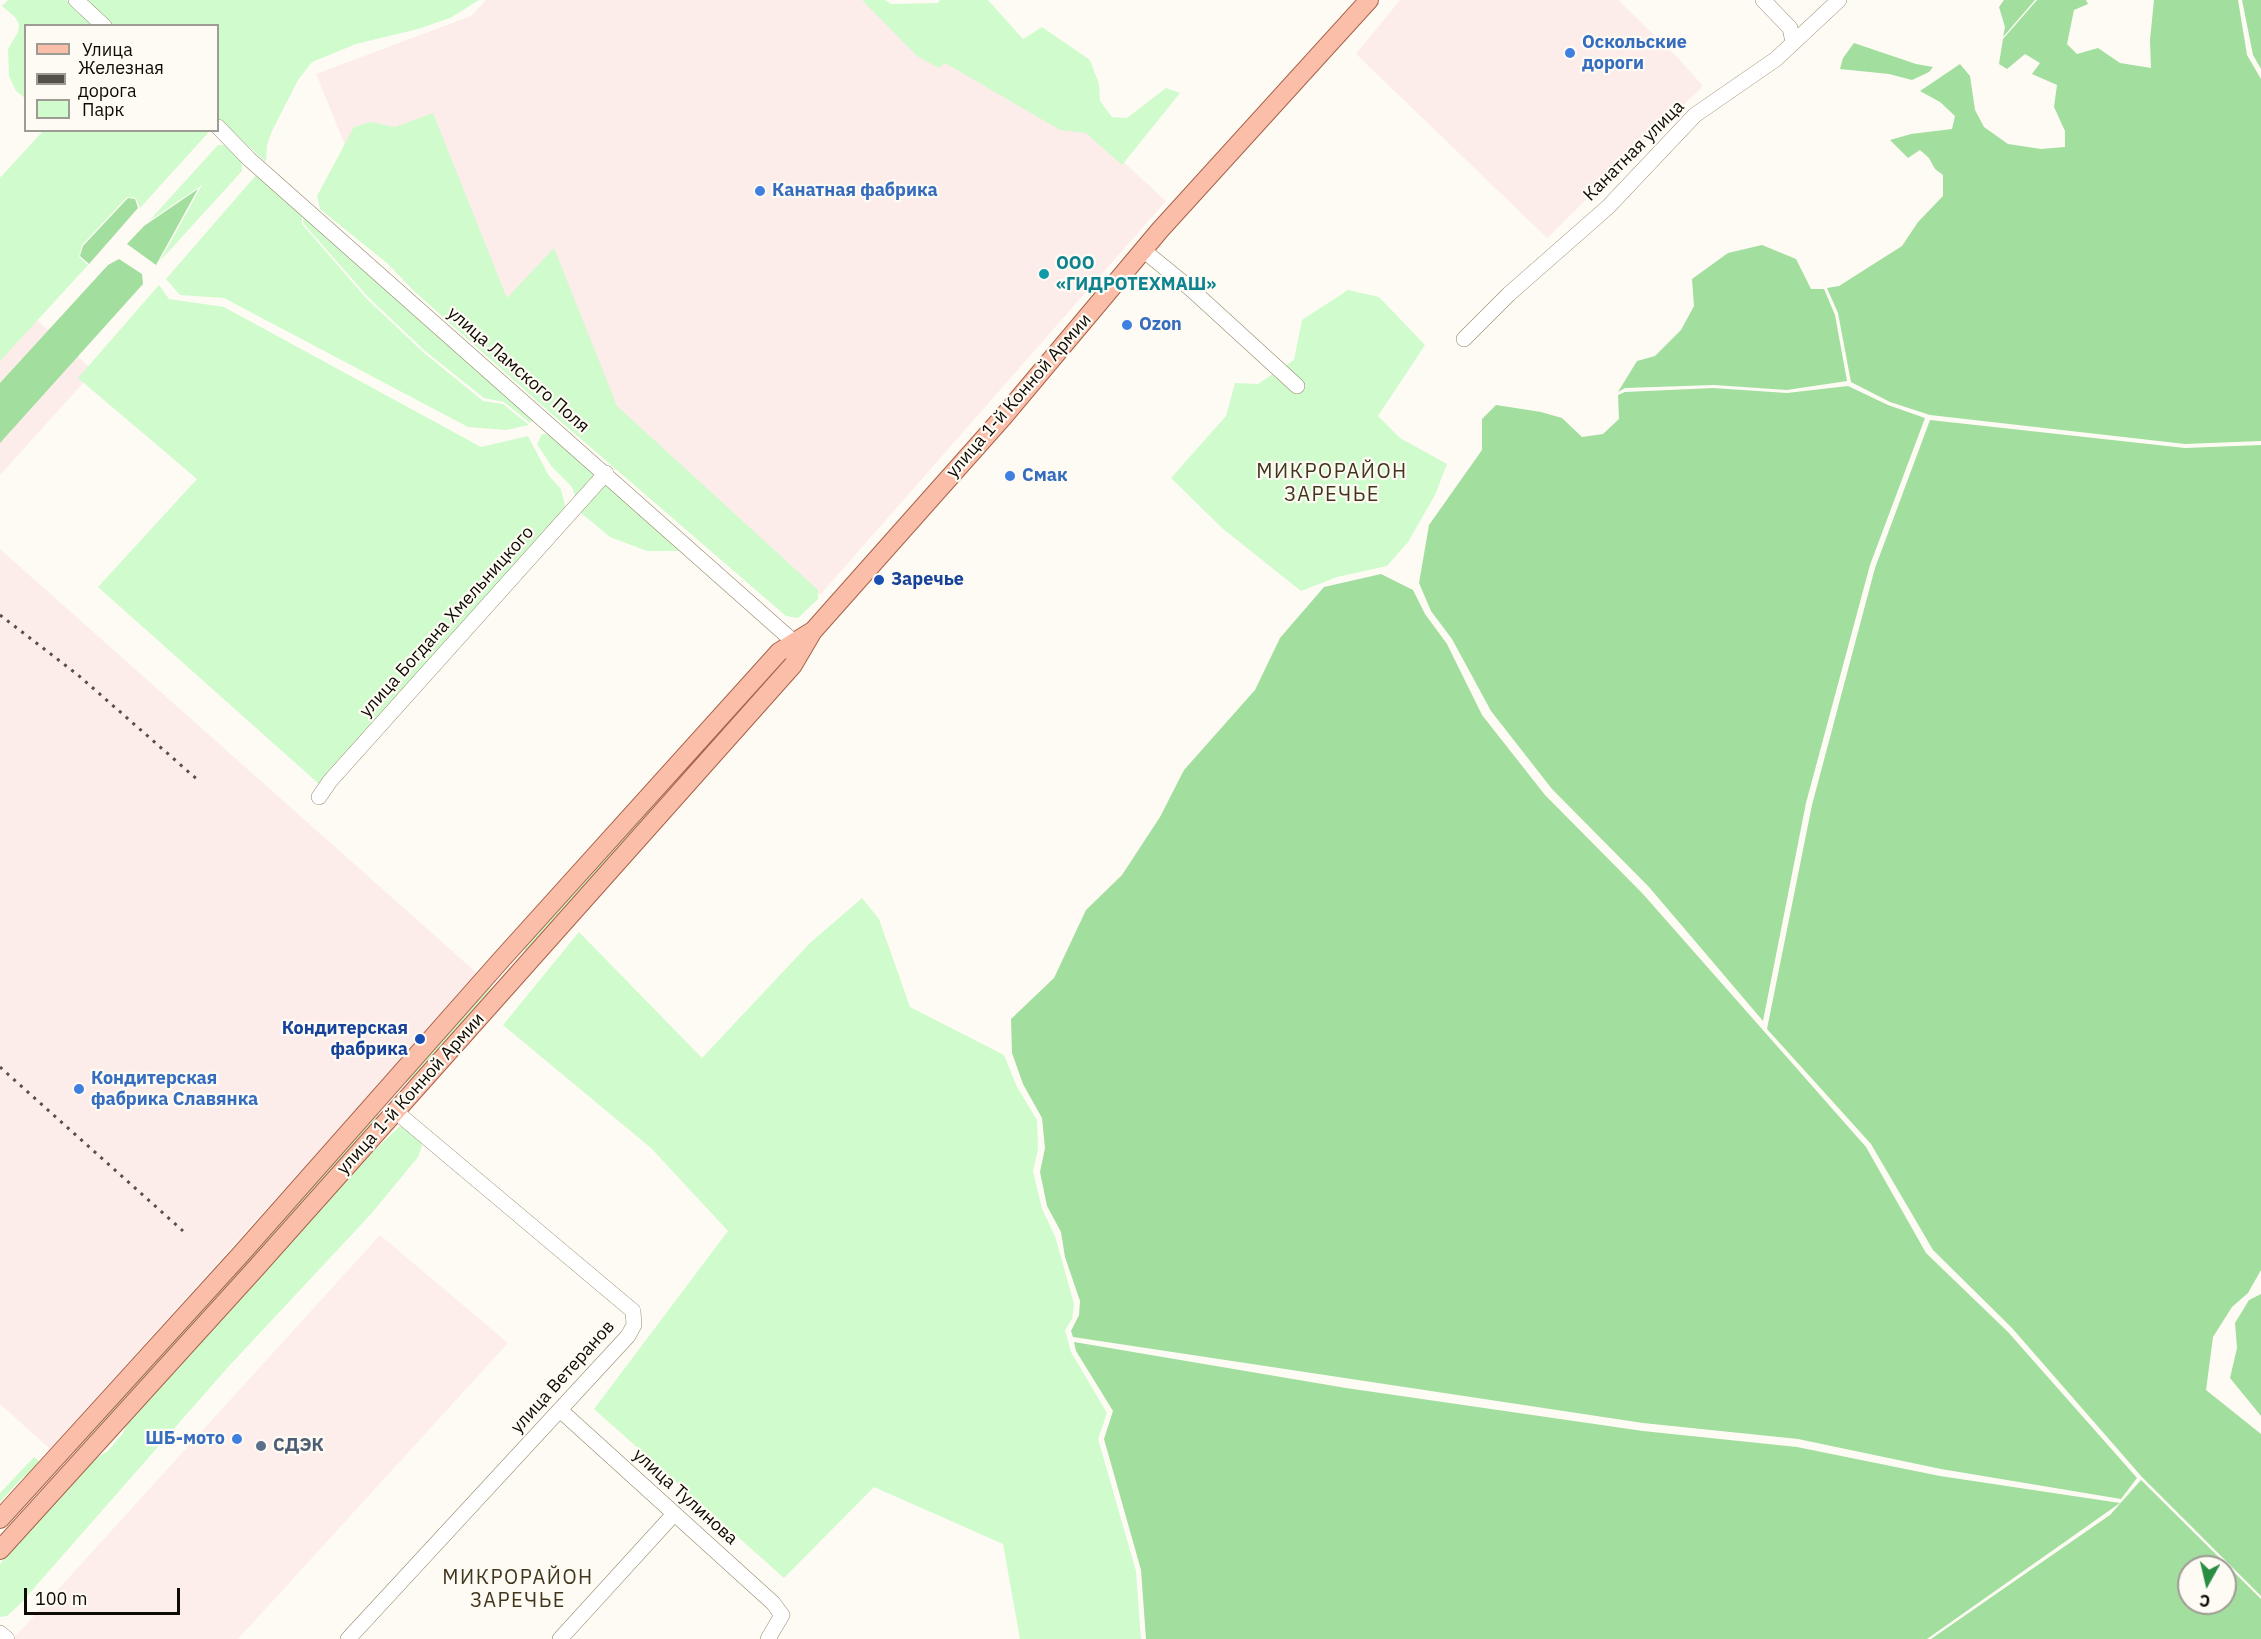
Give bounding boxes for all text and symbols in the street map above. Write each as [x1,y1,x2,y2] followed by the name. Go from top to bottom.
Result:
[24,24,219,132] legend
[1582,32,1687,74] place label: Оскольские дороги
[82,38,133,61] text: Улица
[1563,46,1577,60] marker: Оскольские дороги
[78,56,164,102] text: Железная дорога
[1579,96,1689,206] street label: Канатная улица
[82,98,124,121] text: Парк
[772,180,938,202] place label: Канатная фабрика
[753,184,767,198] marker: Канатная фабрика
[1056,253,1216,296] place label: ООО «ГИДРОТЕХМАШ»
[1037,267,1051,281] marker: ООО «ГИДРОТЕХМАШ»
[442,302,594,438] street label: улица Ламского Поля
[942,310,1096,482] street label: улица 1-й Конной Армии
[1139,314,1182,336] place label: Ozon
[1120,318,1134,332] marker: Ozon
[1256,460,1408,507] district label: МИКРОРАЙОН ЗАРЕЧЬЕ
[1022,465,1068,487] place label: Смак
[1003,469,1017,483] marker: Смак
[355,522,539,722] street label: улица Богдана Хмельницкого
[891,569,964,591] place label: Заречье
[872,573,886,587] marker: Заречье
[333,1009,489,1179] street label: улица 1-й Конной Армии
[282,1018,408,1060] place label: Кондитерская фабрика
[413,1032,427,1046] marker: Кондитерская фабрика
[91,1068,258,1110] place label: Кондитерская фабрика Славянка
[72,1082,86,1096] marker: Кондитерская фабрика Славянка
[507,1316,619,1438] street label: улица Ветеранов
[145,1428,225,1450] place label: ШБ-мото
[230,1432,244,1446] marker: ШБ-мото
[273,1435,324,1457] place label: СДЭК
[254,1439,268,1453] marker: СДЭК
[628,1444,742,1550] street label: улица Тулинова
[2177,1555,2237,1615] north arrow
[442,1566,594,1613] district label: МИКРОРАЙОН ЗАРЕЧЬЕ
[27,1576,183,1614] scale bar
[35,1587,87,1610] text: 100 m
[2198,1590,2211,1611] text: С

